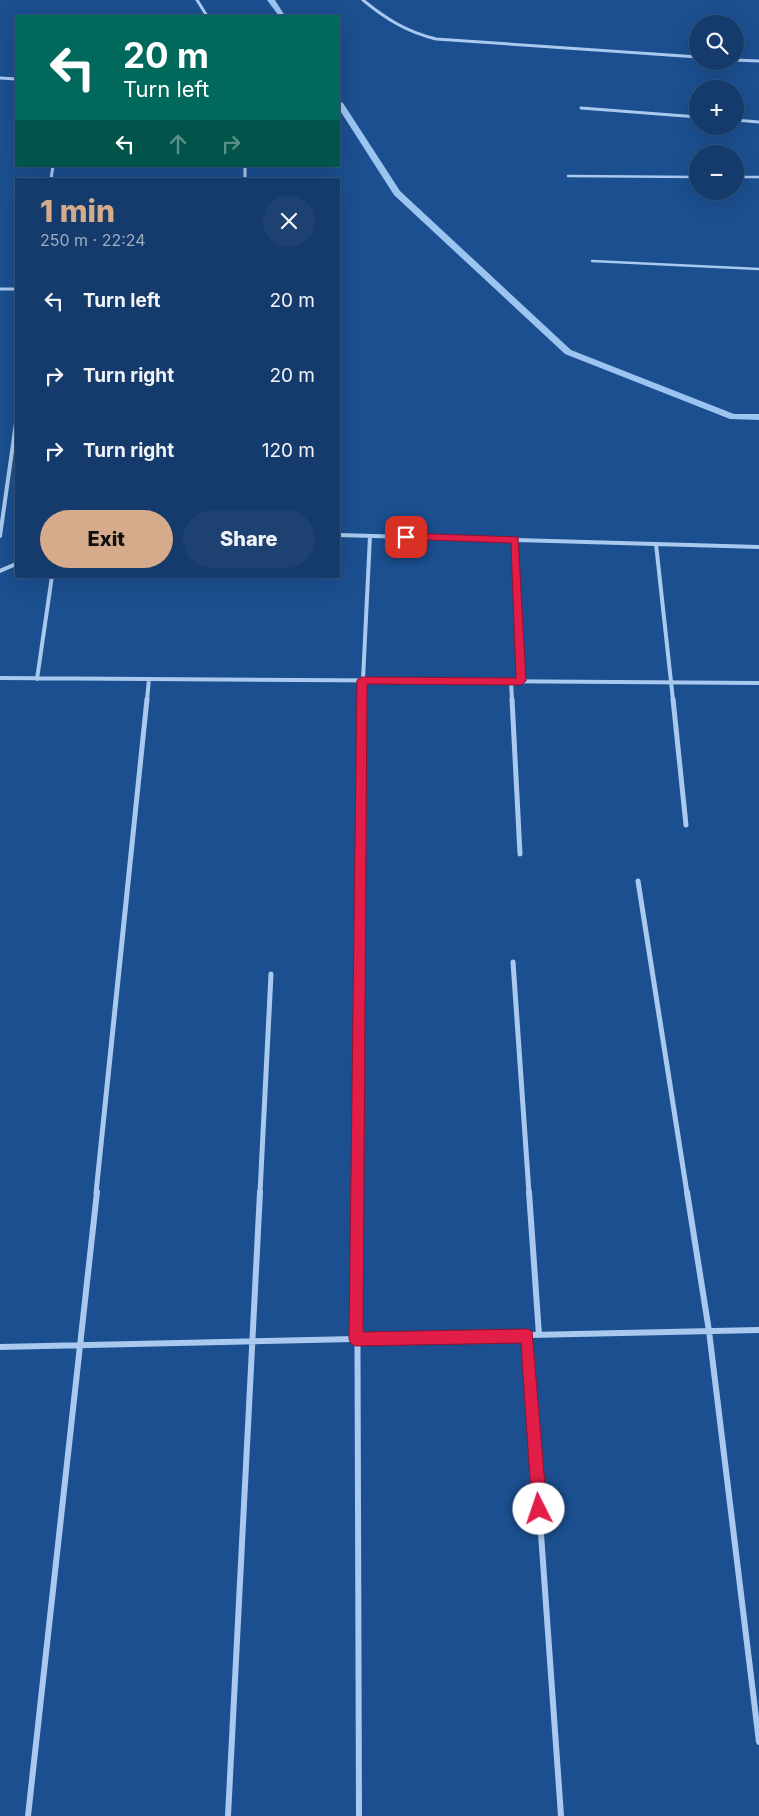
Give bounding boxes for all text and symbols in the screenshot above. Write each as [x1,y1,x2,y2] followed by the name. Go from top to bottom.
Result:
[689,15,744,200] map controls
[689,15,744,70] button: search
[123,34,209,76] text: 20 m
[40,35,105,100] icon: left
[123,76,209,102] text: Turn left
[689,80,744,135] button: +
[111,130,139,158] icon: left
[164,130,192,158] icon: ahead
[217,130,245,158] icon: right
[689,145,744,200] button: −
[40,193,115,229] text: 1 min
[263,195,315,247] button: close
[40,230,146,250] text: 250 m · 22:24
[40,287,68,315] icon: left
[83,289,161,312] text: Turn left
[269,289,315,312] text: 20 m
[40,362,68,390] icon: right
[83,364,174,387] text: Turn right
[269,364,315,387] text: 20 m
[40,437,68,465] icon: right
[83,439,174,462] text: Turn right
[262,439,315,462] text: 120 m
[40,510,173,568] button: Exit
[183,510,315,568] button: Share
[385,516,427,558] pin
[392,523,420,551] icon: arrive
[512,1482,564,1534] position arrow

